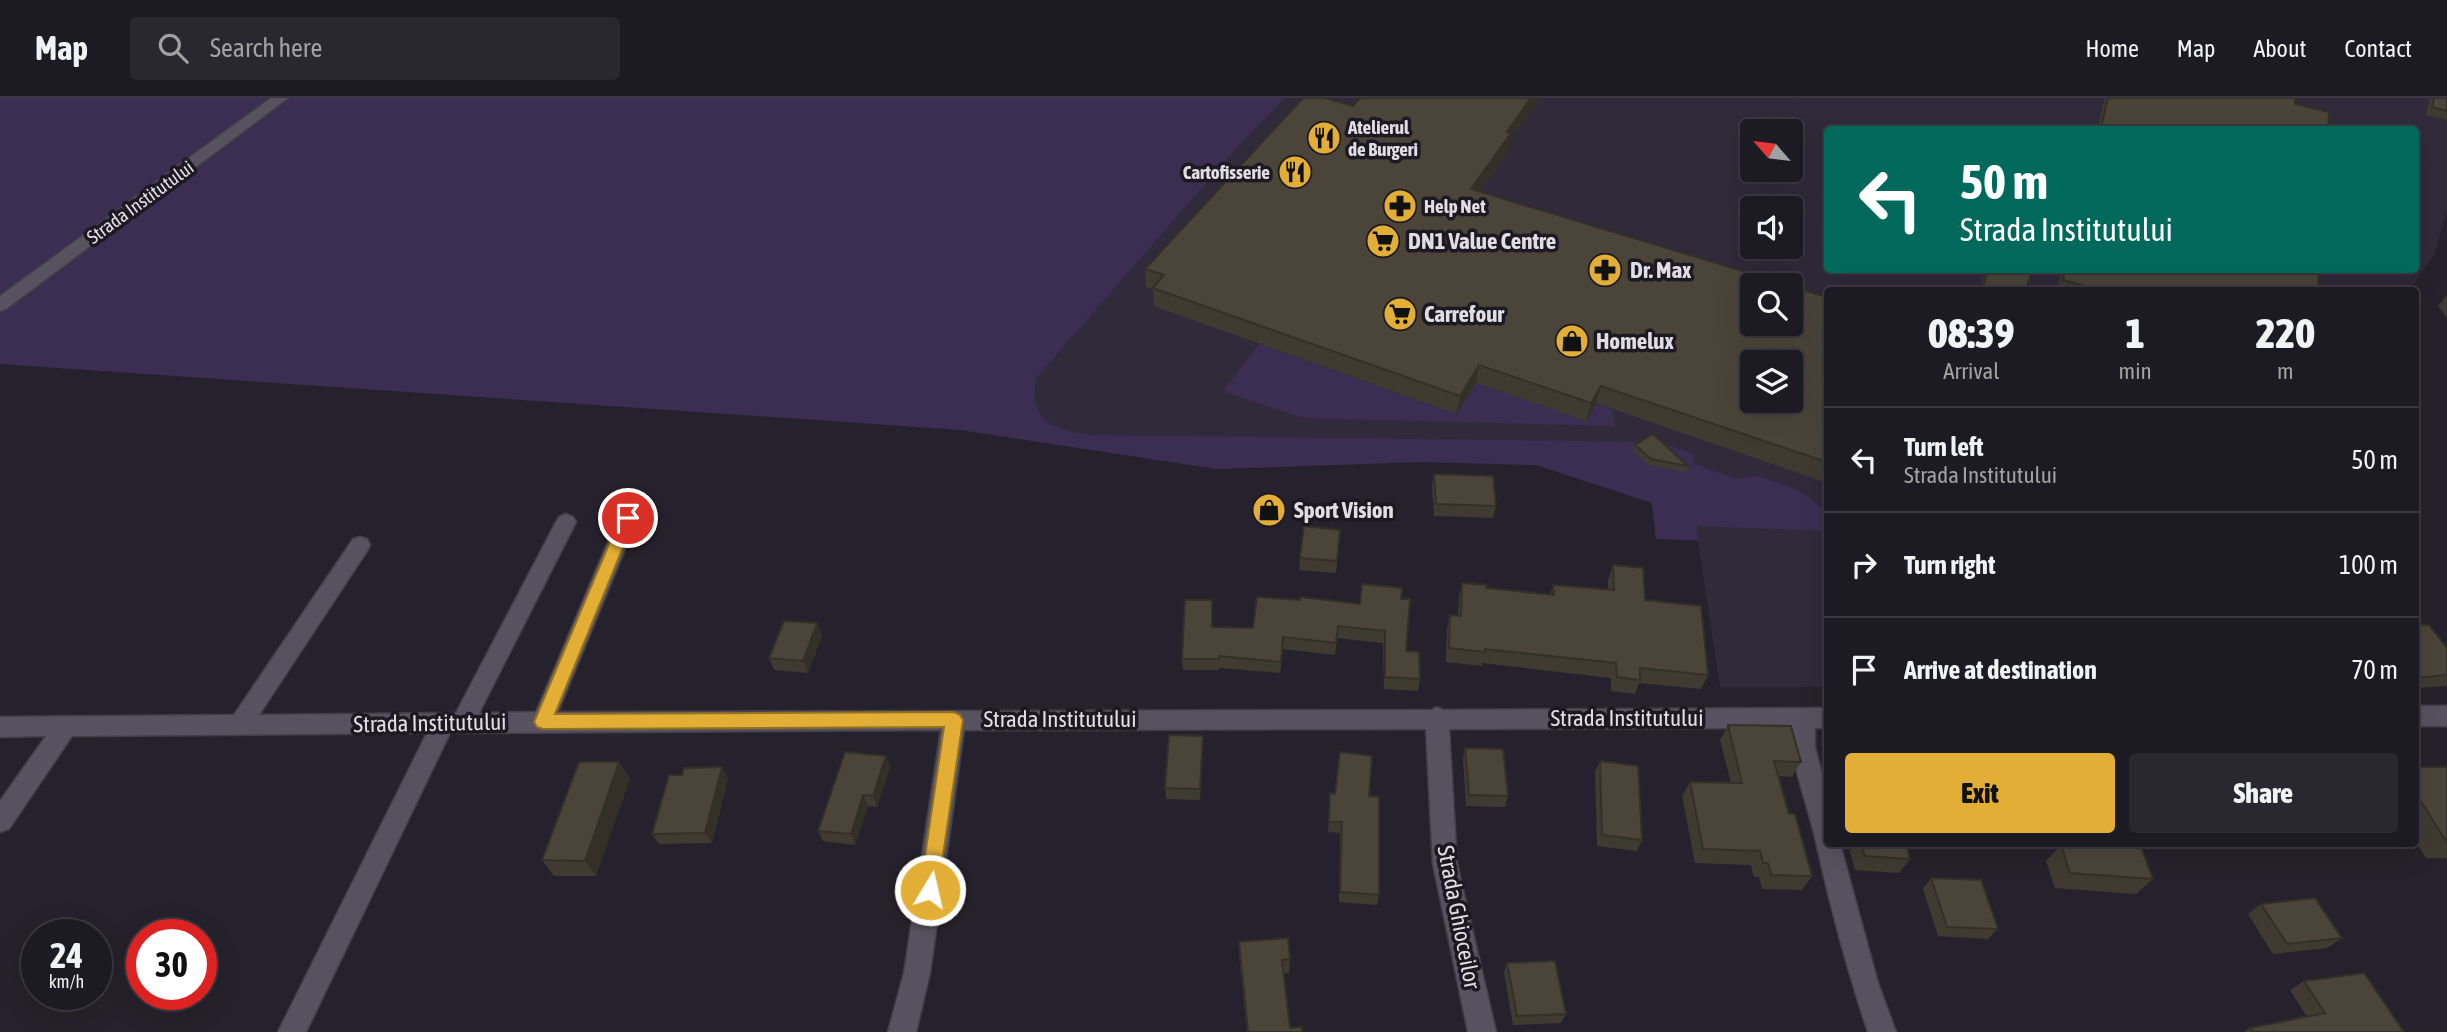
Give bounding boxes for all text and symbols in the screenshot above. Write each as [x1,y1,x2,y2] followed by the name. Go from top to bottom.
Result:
[130,17,620,80] search box
[35,29,88,67] text: Map
[154,29,192,67] icon: search
[210,33,322,63] text: Search here
[2085,35,2139,62] text: Home
[2177,35,2215,62] text: Map
[2253,35,2306,62] text: About
[2344,35,2412,62] text: Contact
[1347,116,1418,160] place label: Atelierul de Burgeri
[1305,119,1343,157] restaurant icon: Atelierul de Burgeri
[1740,119,1802,182] north arrow
[1740,119,1803,413] map controls
[1276,153,1314,191] restaurant icon: Cartofisserie
[1960,153,2048,209] text: 50 m
[1845,154,1936,245] icon: left
[82,156,198,248] street label: Strada Institutului
[1183,161,1270,183] place label: Cartofisserie
[1381,187,1419,225] pharmacy icon: Help Net
[1424,195,1486,217] place label: Help Net
[1740,196,1803,259] button: sound
[1960,211,2173,248] text: Strada Institutului
[1364,222,1402,260] supermarket icon: DN1 Value Centre
[1408,228,1556,254] place label: DN1 Value Centre
[1586,251,1624,289] pharmacy icon: Dr. Max
[1630,257,1691,283] place label: Dr. Max
[1740,273,1803,336] button: search
[1381,295,1419,333] supermarket icon: Carrefour
[1424,301,1505,327] place label: Carrefour
[1928,309,2015,357] text: 08:39
[2125,309,2145,357] text: 1
[2256,309,2315,357] text: 220
[1553,322,1591,360] shop icon: Homelux
[1596,328,1674,354] place label: Homelux
[1740,350,1803,413] button: layers
[1943,358,1999,384] text: Arrival
[2119,358,2152,384] text: min
[2277,358,2294,384] text: m
[1904,432,1984,462] text: Turn left
[1845,441,1883,479] icon: left
[2351,445,2398,475] text: 50 m
[1904,462,2057,488] text: Strada Institutului
[598,488,658,548] pin
[1250,491,1288,529] shop icon: Sport Vision
[1294,497,1394,523] place label: Sport Vision
[609,499,647,537] icon: arrive
[1845,546,1883,584] icon: right
[1904,550,1995,580] text: Turn right
[2339,550,2398,580] text: 100 m
[1845,651,1883,689] icon: arrive
[1904,655,2097,685] text: Arrive at destination
[2351,655,2398,685] text: 70 m
[1550,705,1704,731] street label: Strada Institutului
[983,706,1137,732] street label: Strada Institutului
[353,709,507,737] street label: Strada Institutului
[1845,753,2115,833] button: Exit
[2129,753,2398,833] button: Share
[1432,843,1486,992] street label: Strada Ghioceilor
[893,853,967,927] position arrow
[126,919,217,1010] speed limit sign: 30
[50,935,83,975] text: 24
[49,971,84,992] text: km/h

